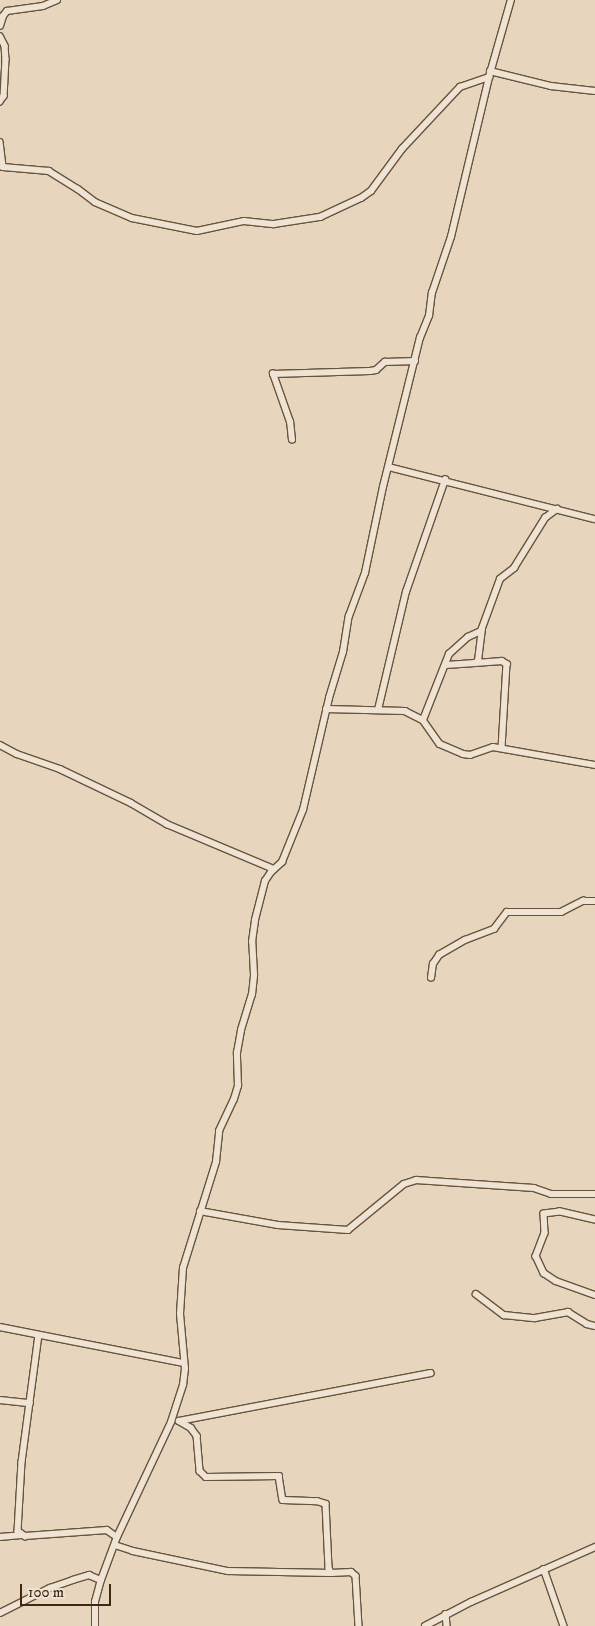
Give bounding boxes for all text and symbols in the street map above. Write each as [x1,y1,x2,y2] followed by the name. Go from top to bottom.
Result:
[22,1574,114,1606] scale bar
[28,1583,64,1602] text: 100 m

